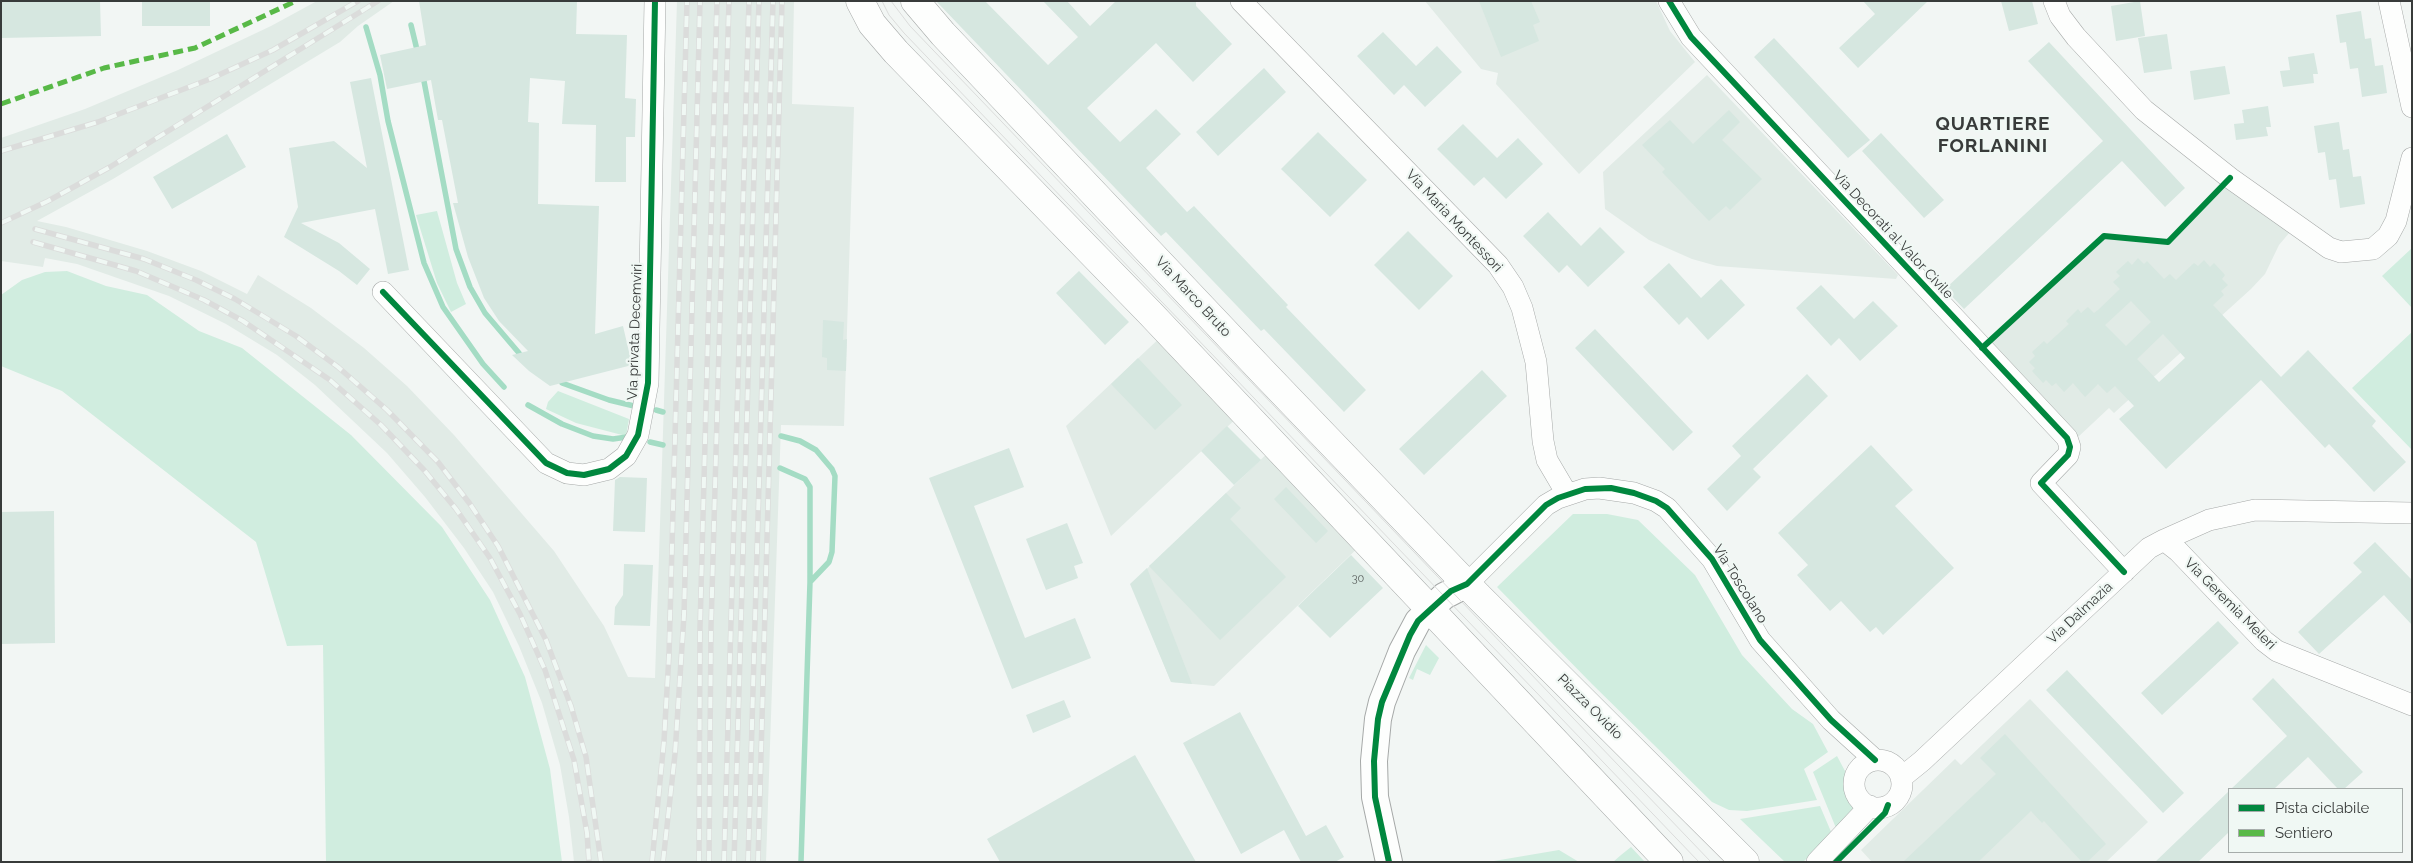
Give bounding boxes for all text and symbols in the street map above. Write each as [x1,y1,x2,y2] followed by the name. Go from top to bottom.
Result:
[1934,113,2052,157] district label: QUARTIERE FORLANINI
[1402,166,1506,276] street label: Via Maria Montessori
[1829,167,1957,303] street label: Via Decorati al Valor Civile
[1152,254,1234,340] street label: Via Marco Bruto
[624,264,646,400] street label: Via privata Decemviri
[1709,542,1771,626] street label: Via Toscolano
[2181,555,2279,653] street label: Via Geremia Meleri
[1352,572,1364,586] house number: 30
[2044,578,2116,648] street label: Via Dalmazia
[1554,671,1626,743] street label: Piazza Ovidio
[2228,788,2403,853] legend
[2275,799,2369,817] text: Pista ciclabile
[2275,824,2333,842] text: Sentiero

